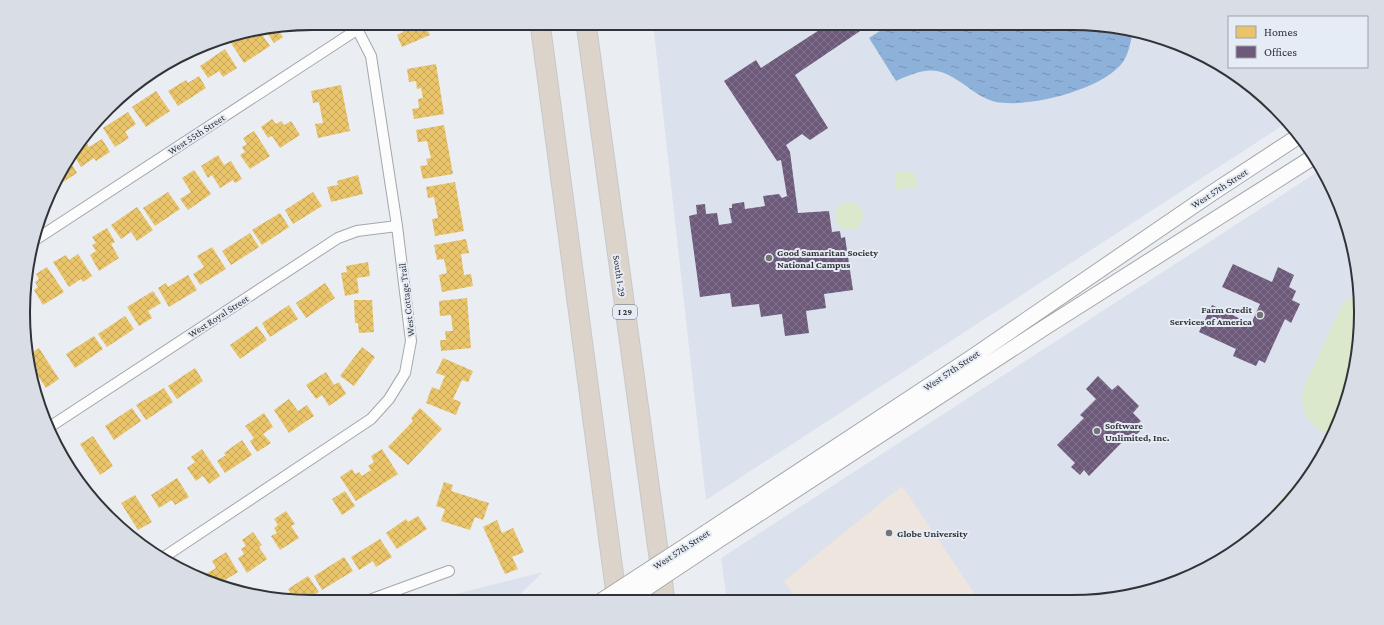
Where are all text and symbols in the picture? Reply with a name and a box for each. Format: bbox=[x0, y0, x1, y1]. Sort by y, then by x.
legend bbox=[1228, 16, 1368, 68]
text: Homes bbox=[1264, 25, 1298, 39]
text: Offices bbox=[1264, 45, 1297, 59]
street label: West 55th Street bbox=[166, 112, 227, 157]
street label: West 57th Street bbox=[1189, 166, 1250, 211]
place label: Good Samaritan Society National Campus bbox=[777, 247, 878, 270]
marker: Good Samaritan Society National Campus bbox=[764, 253, 774, 263]
street label: South I-29 bbox=[611, 255, 628, 298]
street label: West Cottage Trail bbox=[396, 262, 416, 337]
street label: West Royal Street bbox=[186, 292, 251, 340]
place label: Farm Credit Services of America bbox=[1170, 304, 1252, 327]
road number: I 29 bbox=[613, 305, 637, 319]
marker: Farm Credit Services of America bbox=[1255, 310, 1265, 320]
street label: West 57th Street bbox=[921, 347, 982, 393]
place label: Software Unlimited, Inc. bbox=[1105, 420, 1170, 443]
marker: Software Unlimited, Inc. bbox=[1092, 426, 1102, 436]
street label: West 57th Street bbox=[651, 527, 712, 572]
marker: Globe University bbox=[884, 528, 894, 538]
place label: Globe University bbox=[897, 528, 968, 539]

